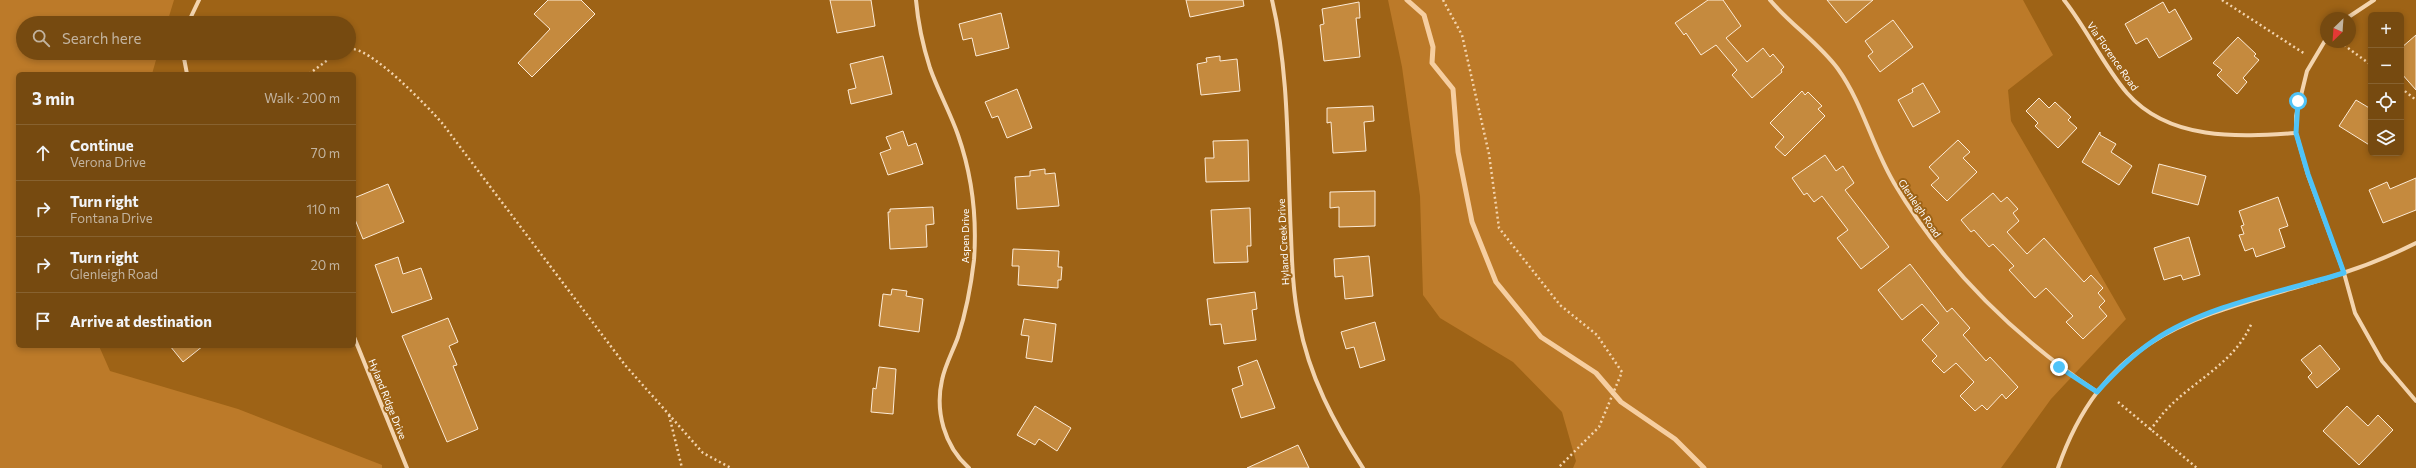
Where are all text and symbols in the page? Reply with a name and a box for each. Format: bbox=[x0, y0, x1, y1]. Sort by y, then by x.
north arrow bbox=[2320, 12, 2356, 48]
map controls bbox=[2368, 12, 2404, 156]
button: + bbox=[2368, 12, 2404, 48]
search box bbox=[16, 16, 356, 60]
street label: Via Florence Road bbox=[2085, 19, 2141, 93]
icon: search bbox=[30, 27, 52, 49]
text: Search here bbox=[62, 29, 141, 47]
button: − bbox=[2368, 48, 2404, 84]
button: locate bbox=[2368, 84, 2404, 120]
text: 3 min bbox=[32, 88, 75, 109]
text: Walk · 200 m bbox=[264, 90, 340, 106]
route start bbox=[2289, 92, 2307, 110]
button: layers bbox=[2368, 120, 2404, 156]
text: Continue bbox=[70, 136, 134, 154]
icon: ahead bbox=[32, 142, 54, 164]
text: 70 m bbox=[311, 145, 340, 161]
text: Verona Drive bbox=[70, 154, 146, 170]
street label: Glenleigh Road bbox=[1896, 177, 1944, 240]
text: Turn right bbox=[70, 192, 139, 210]
icon: right bbox=[32, 198, 54, 220]
street label: Hyland Creek Drive bbox=[1275, 198, 1291, 286]
text: 110 m bbox=[307, 201, 340, 217]
street label: Aspen Drive bbox=[959, 209, 971, 263]
text: Fontana Drive bbox=[70, 210, 153, 226]
text: Turn right bbox=[70, 248, 139, 266]
icon: right bbox=[32, 254, 54, 276]
text: 20 m bbox=[311, 257, 340, 273]
text: Glenleigh Road bbox=[70, 266, 158, 282]
icon: arrive bbox=[32, 310, 54, 332]
text: Arrive at destination bbox=[70, 312, 212, 330]
street label: Hyland Ridge Drive bbox=[366, 357, 410, 441]
route end bbox=[2050, 358, 2068, 376]

